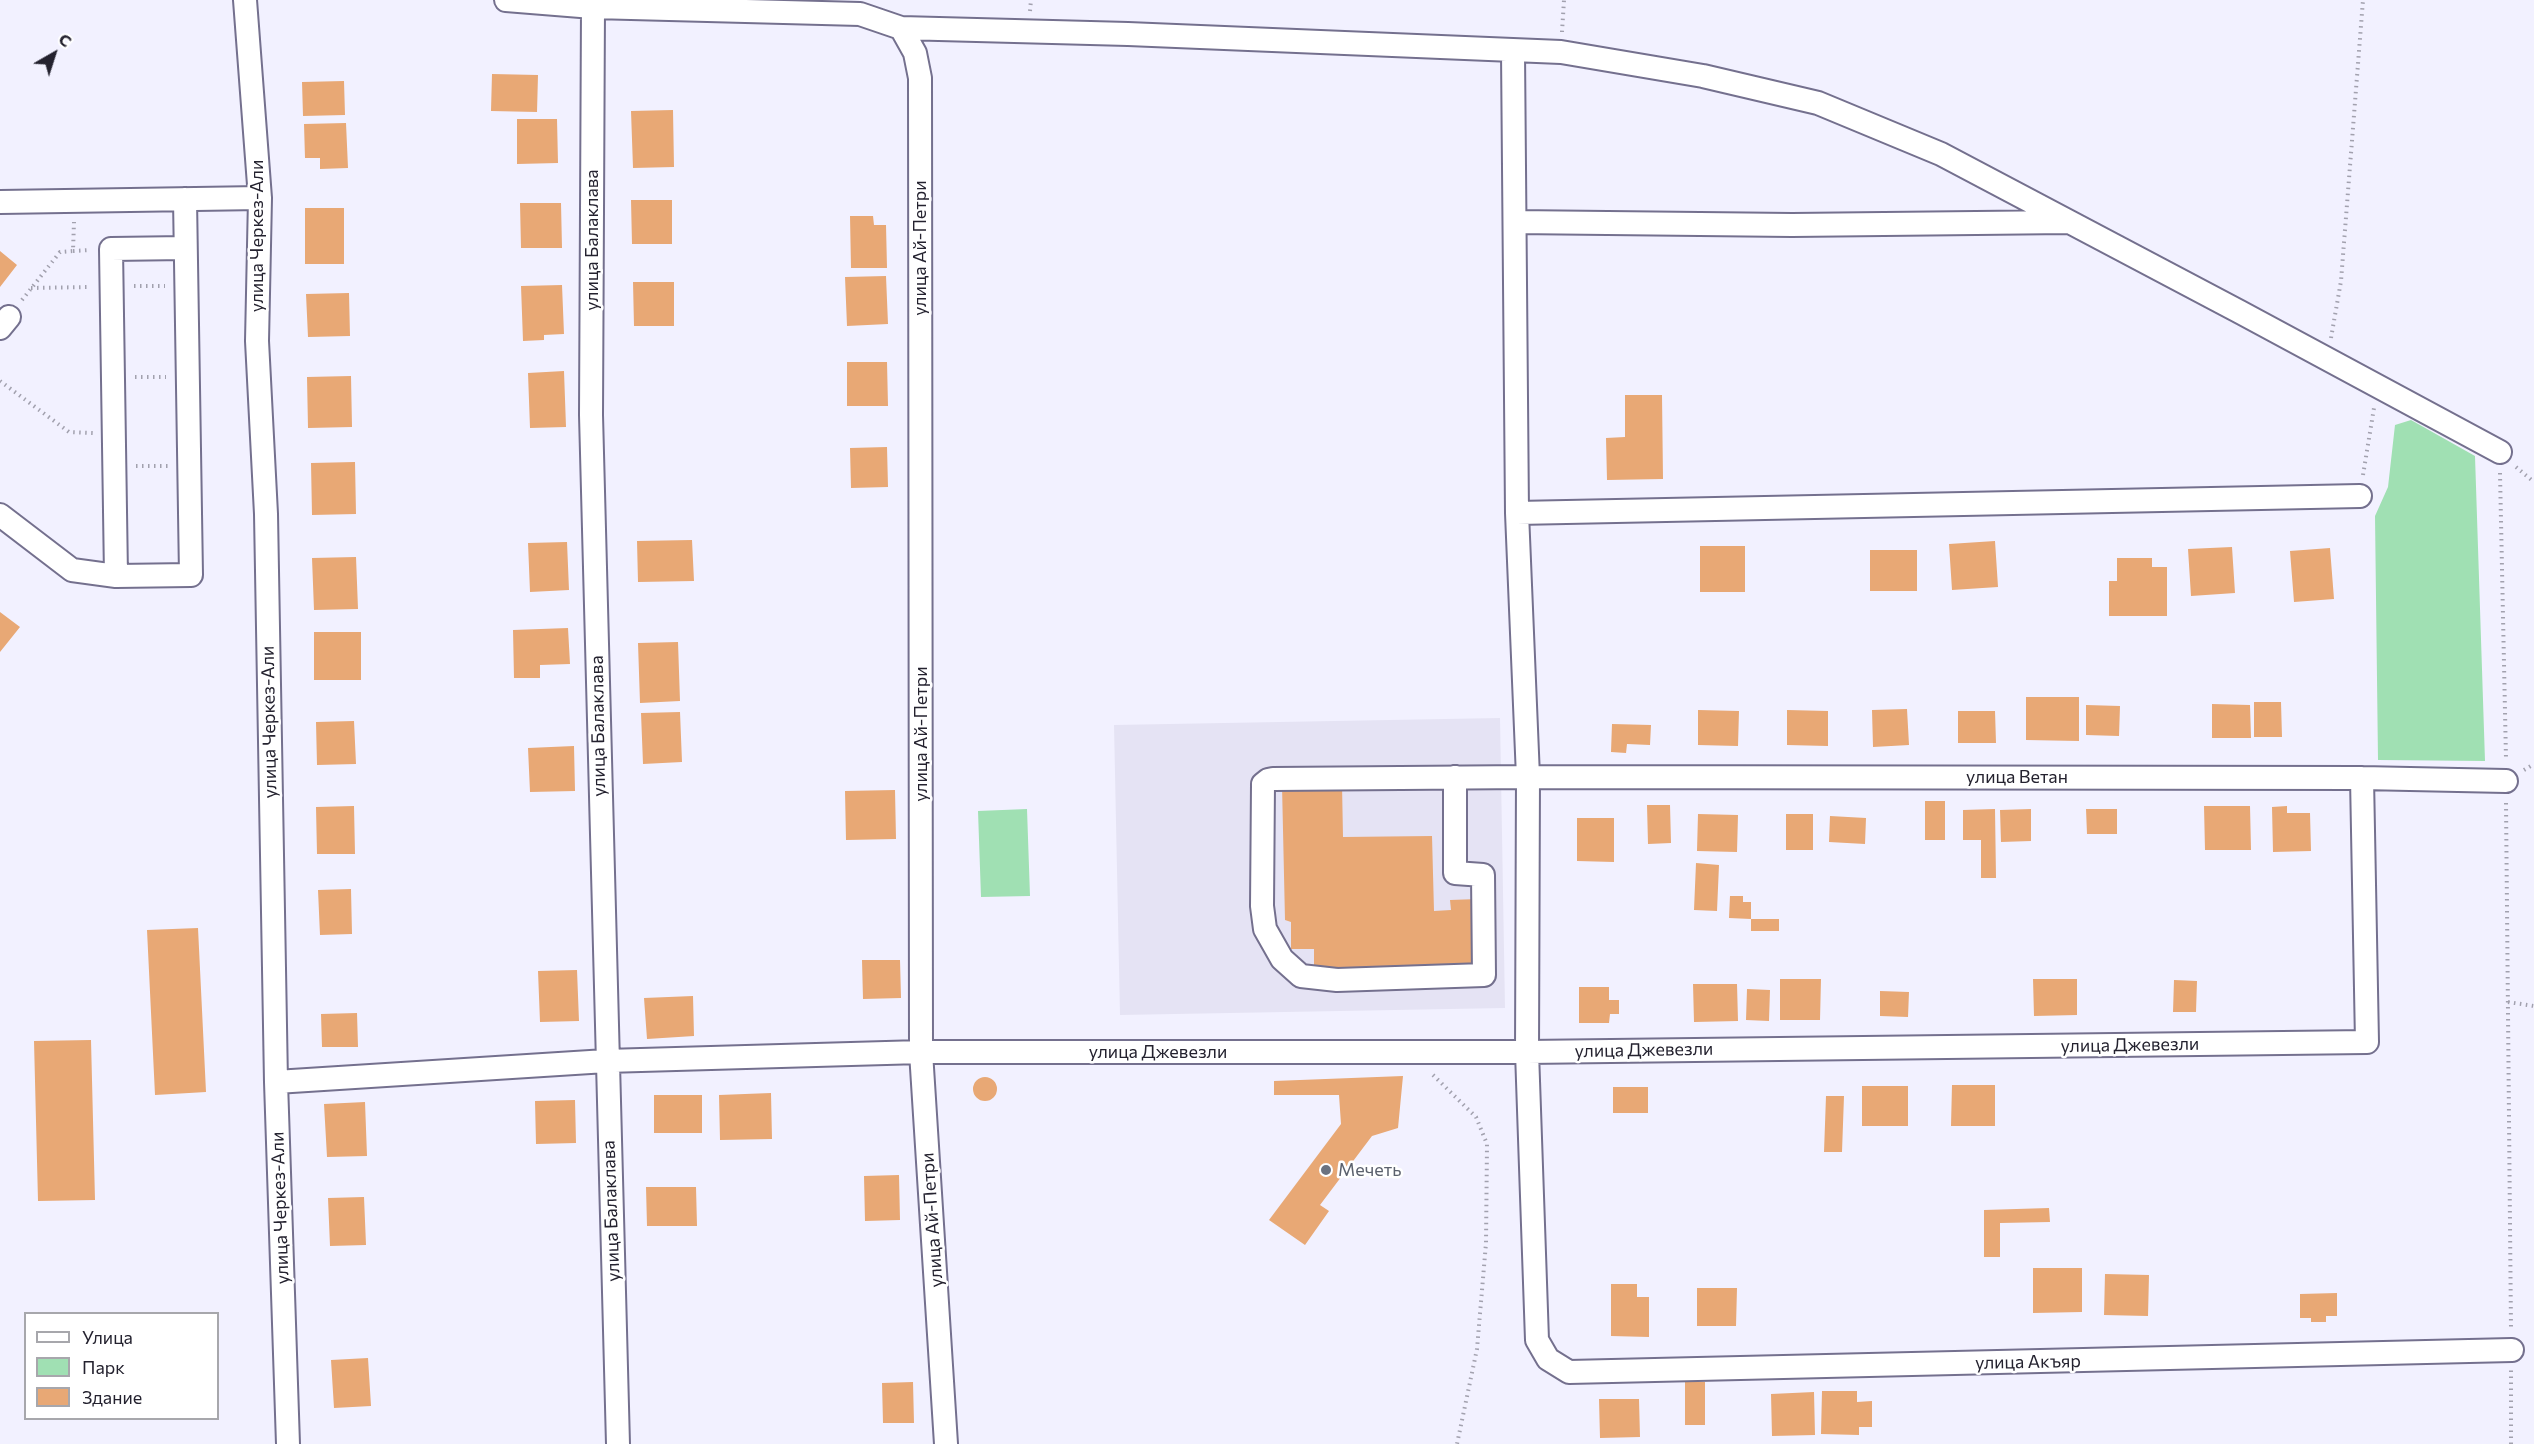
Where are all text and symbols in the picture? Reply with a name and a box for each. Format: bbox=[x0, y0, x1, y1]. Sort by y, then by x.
north arrow bbox=[24, 24, 84, 84]
text: С bbox=[55, 29, 76, 50]
street label: улица Черкез-Али bbox=[246, 160, 268, 312]
street label: улица Балаклава bbox=[581, 169, 603, 311]
street label: улица Ай-Петри bbox=[909, 180, 931, 316]
street label: улица Черкез-Али bbox=[257, 645, 281, 799]
street label: улица Балаклава bbox=[586, 655, 610, 797]
street label: улица Ай-Петри bbox=[910, 666, 932, 802]
street label: улица Ветан bbox=[1966, 766, 2068, 788]
street label: улица Джевезли bbox=[2061, 1033, 2199, 1057]
street label: улица Джевезли bbox=[1575, 1038, 1713, 1062]
street label: улица Джевезли bbox=[1089, 1041, 1227, 1063]
street label: улица Черкез-Али bbox=[267, 1131, 293, 1285]
street label: улица Балаклава bbox=[598, 1140, 624, 1282]
street label: улица Ай-Петри bbox=[917, 1152, 947, 1288]
place label: Мечеть bbox=[1338, 1159, 1401, 1181]
marker: Мечеть bbox=[1319, 1163, 1333, 1177]
legend bbox=[24, 1312, 219, 1420]
text: Улица bbox=[82, 1326, 133, 1348]
street label: улица Акъяр bbox=[1975, 1350, 2081, 1374]
text: Парк bbox=[82, 1356, 125, 1378]
text: Здание bbox=[82, 1386, 142, 1408]

